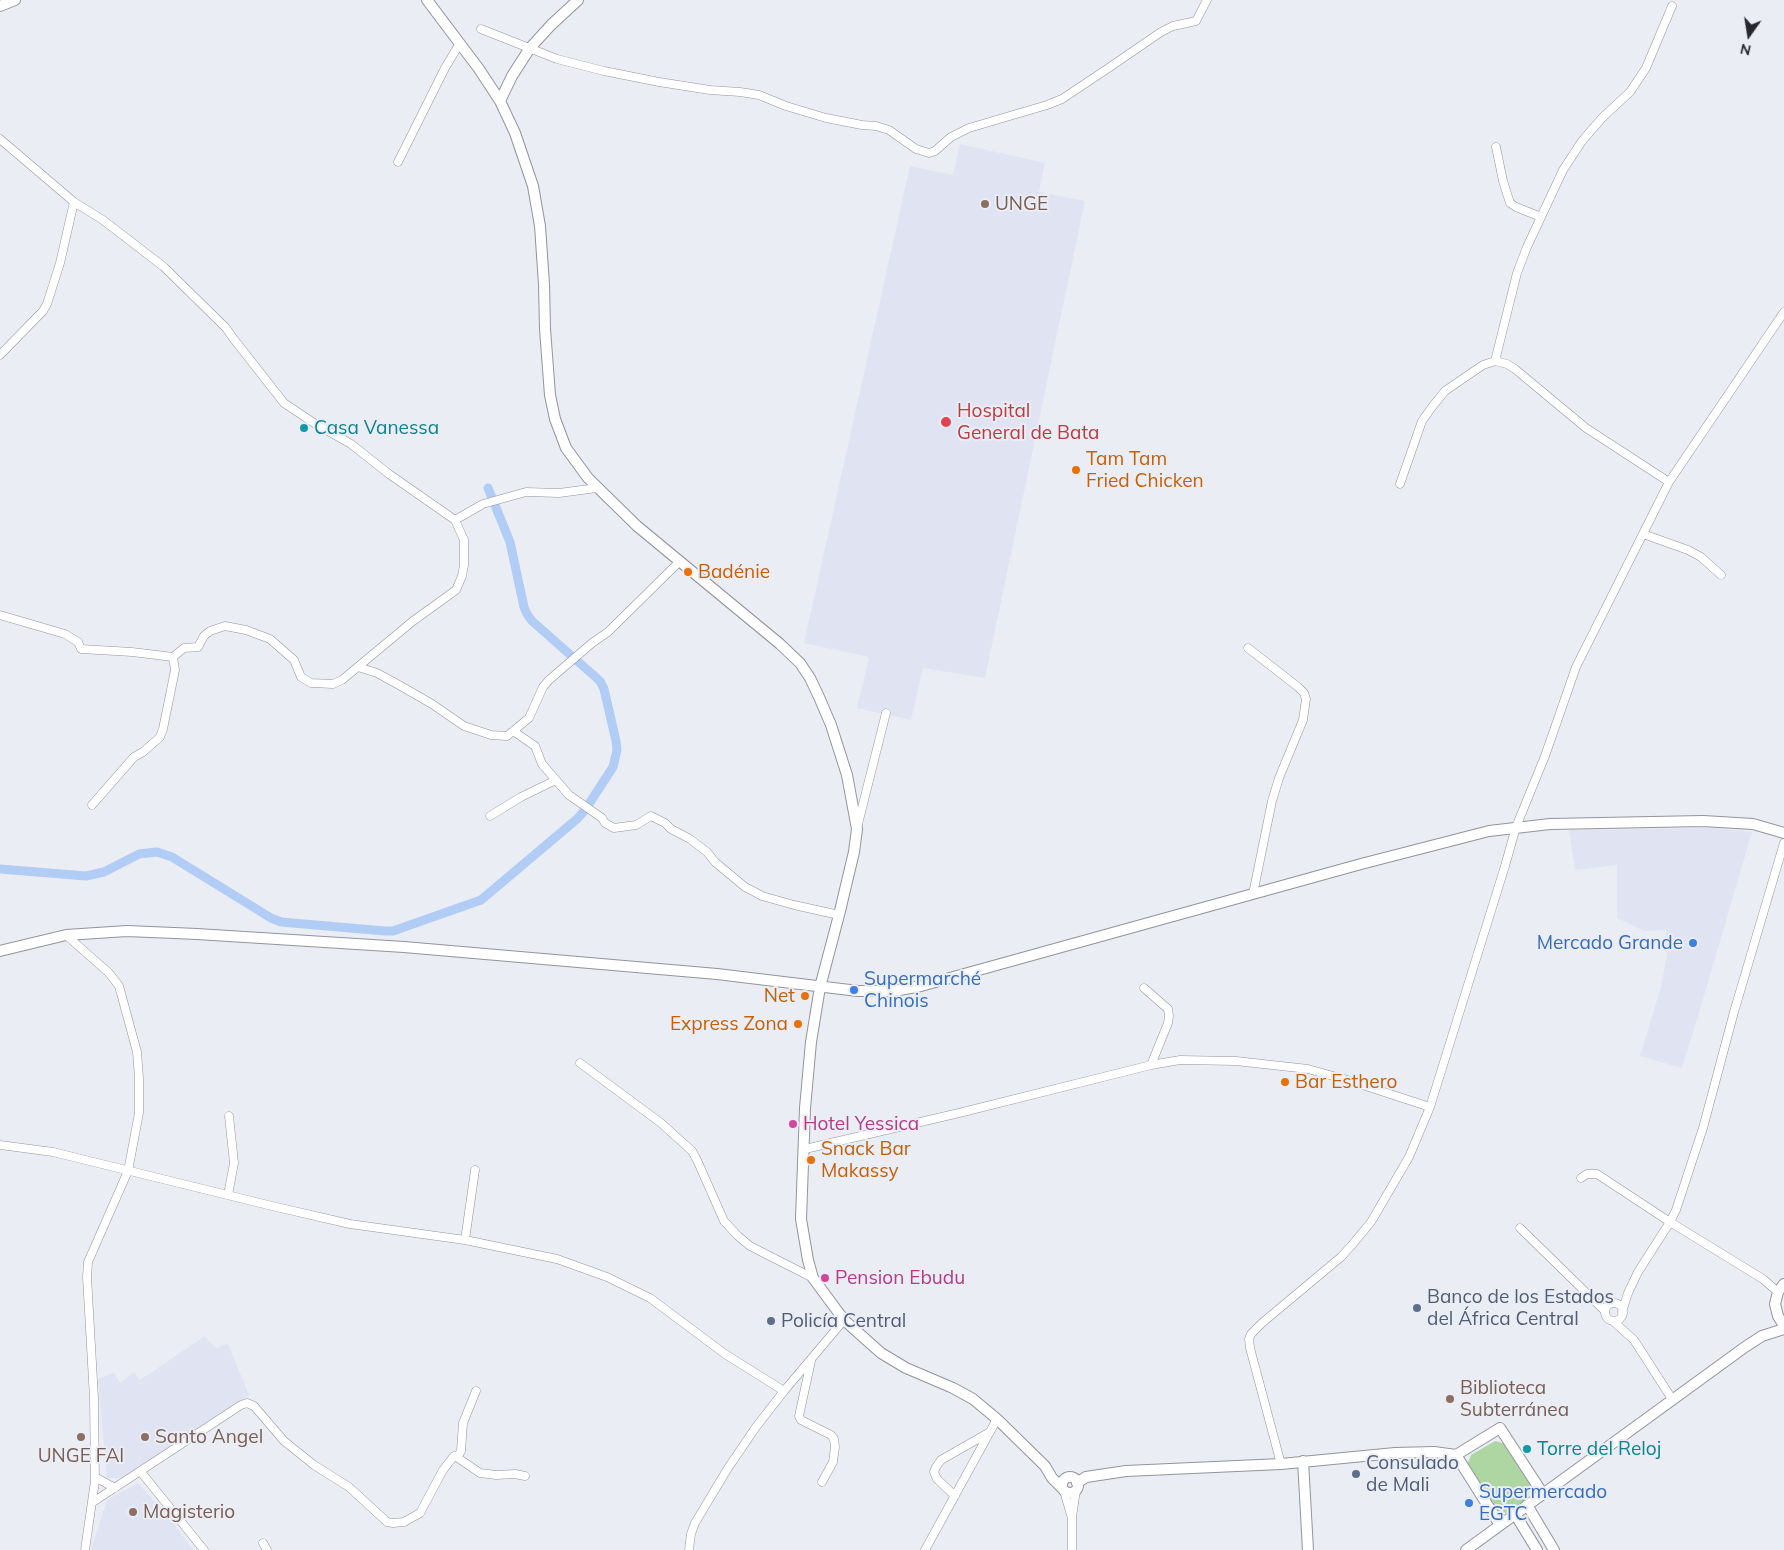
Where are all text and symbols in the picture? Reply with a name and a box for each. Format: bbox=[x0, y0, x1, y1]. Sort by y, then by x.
north arrow bbox=[1724, 10, 1774, 60]
text: N bbox=[1738, 40, 1753, 60]
place label: UNGE bbox=[995, 193, 1048, 215]
marker: UNGE bbox=[979, 198, 991, 210]
place label: Hospital General de Bata bbox=[957, 400, 1099, 444]
marker: Hospital General de Bata bbox=[939, 415, 953, 429]
place label: Casa Vanessa bbox=[314, 417, 439, 439]
marker: Casa Vanessa bbox=[298, 422, 310, 434]
place label: Tam Tam Fried Chicken bbox=[1086, 448, 1204, 492]
marker: Tam Tam Fried Chicken bbox=[1070, 464, 1082, 476]
place label: Badénie bbox=[698, 561, 770, 583]
marker: Badénie bbox=[682, 566, 694, 578]
place label: Mercado Grande bbox=[1537, 932, 1683, 954]
marker: Mercado Grande bbox=[1687, 937, 1699, 949]
place label: Supermarché Chinois bbox=[864, 968, 981, 1012]
marker: Supermarché Chinois bbox=[848, 984, 860, 996]
place label: Net bbox=[764, 985, 795, 1007]
marker: Net bbox=[799, 990, 811, 1002]
place label: Express Zona bbox=[670, 1013, 788, 1035]
marker: Express Zona bbox=[792, 1018, 804, 1030]
place label: Bar Esthero bbox=[1295, 1071, 1397, 1093]
marker: Bar Esthero bbox=[1279, 1076, 1291, 1088]
place label: Hotel Yessica bbox=[803, 1113, 919, 1135]
marker: Hotel Yessica bbox=[787, 1118, 799, 1130]
place label: Snack Bar Makassy bbox=[821, 1138, 911, 1182]
marker: Snack Bar Makassy bbox=[805, 1154, 817, 1166]
place label: Pension Ebudu bbox=[835, 1267, 965, 1289]
marker: Pension Ebudu bbox=[819, 1272, 831, 1284]
place label: Banco de los Estados del África Central bbox=[1427, 1286, 1614, 1330]
marker: Banco de los Estados del África Central bbox=[1411, 1302, 1423, 1314]
place label: Policía Central bbox=[781, 1310, 906, 1332]
marker: Policía Central bbox=[765, 1315, 777, 1327]
place label: Biblioteca Subterránea bbox=[1460, 1377, 1569, 1421]
marker: Biblioteca Subterránea bbox=[1444, 1393, 1456, 1405]
place label: Santo Angel bbox=[155, 1426, 263, 1448]
marker: UNGE FAI bbox=[75, 1431, 87, 1443]
marker: Santo Angel bbox=[139, 1431, 151, 1443]
place label: Torre del Reloj bbox=[1537, 1438, 1661, 1460]
marker: Torre del Reloj bbox=[1521, 1443, 1533, 1455]
place label: UNGE FAI bbox=[38, 1445, 124, 1467]
place label: Consulado de Mali bbox=[1366, 1452, 1459, 1496]
marker: Consulado de Mali bbox=[1350, 1468, 1362, 1480]
place label: Supermercado EGTC bbox=[1479, 1481, 1607, 1525]
marker: Supermercado EGTC bbox=[1463, 1497, 1475, 1509]
place label: Magisterio bbox=[143, 1501, 235, 1523]
marker: Magisterio bbox=[127, 1506, 139, 1518]

